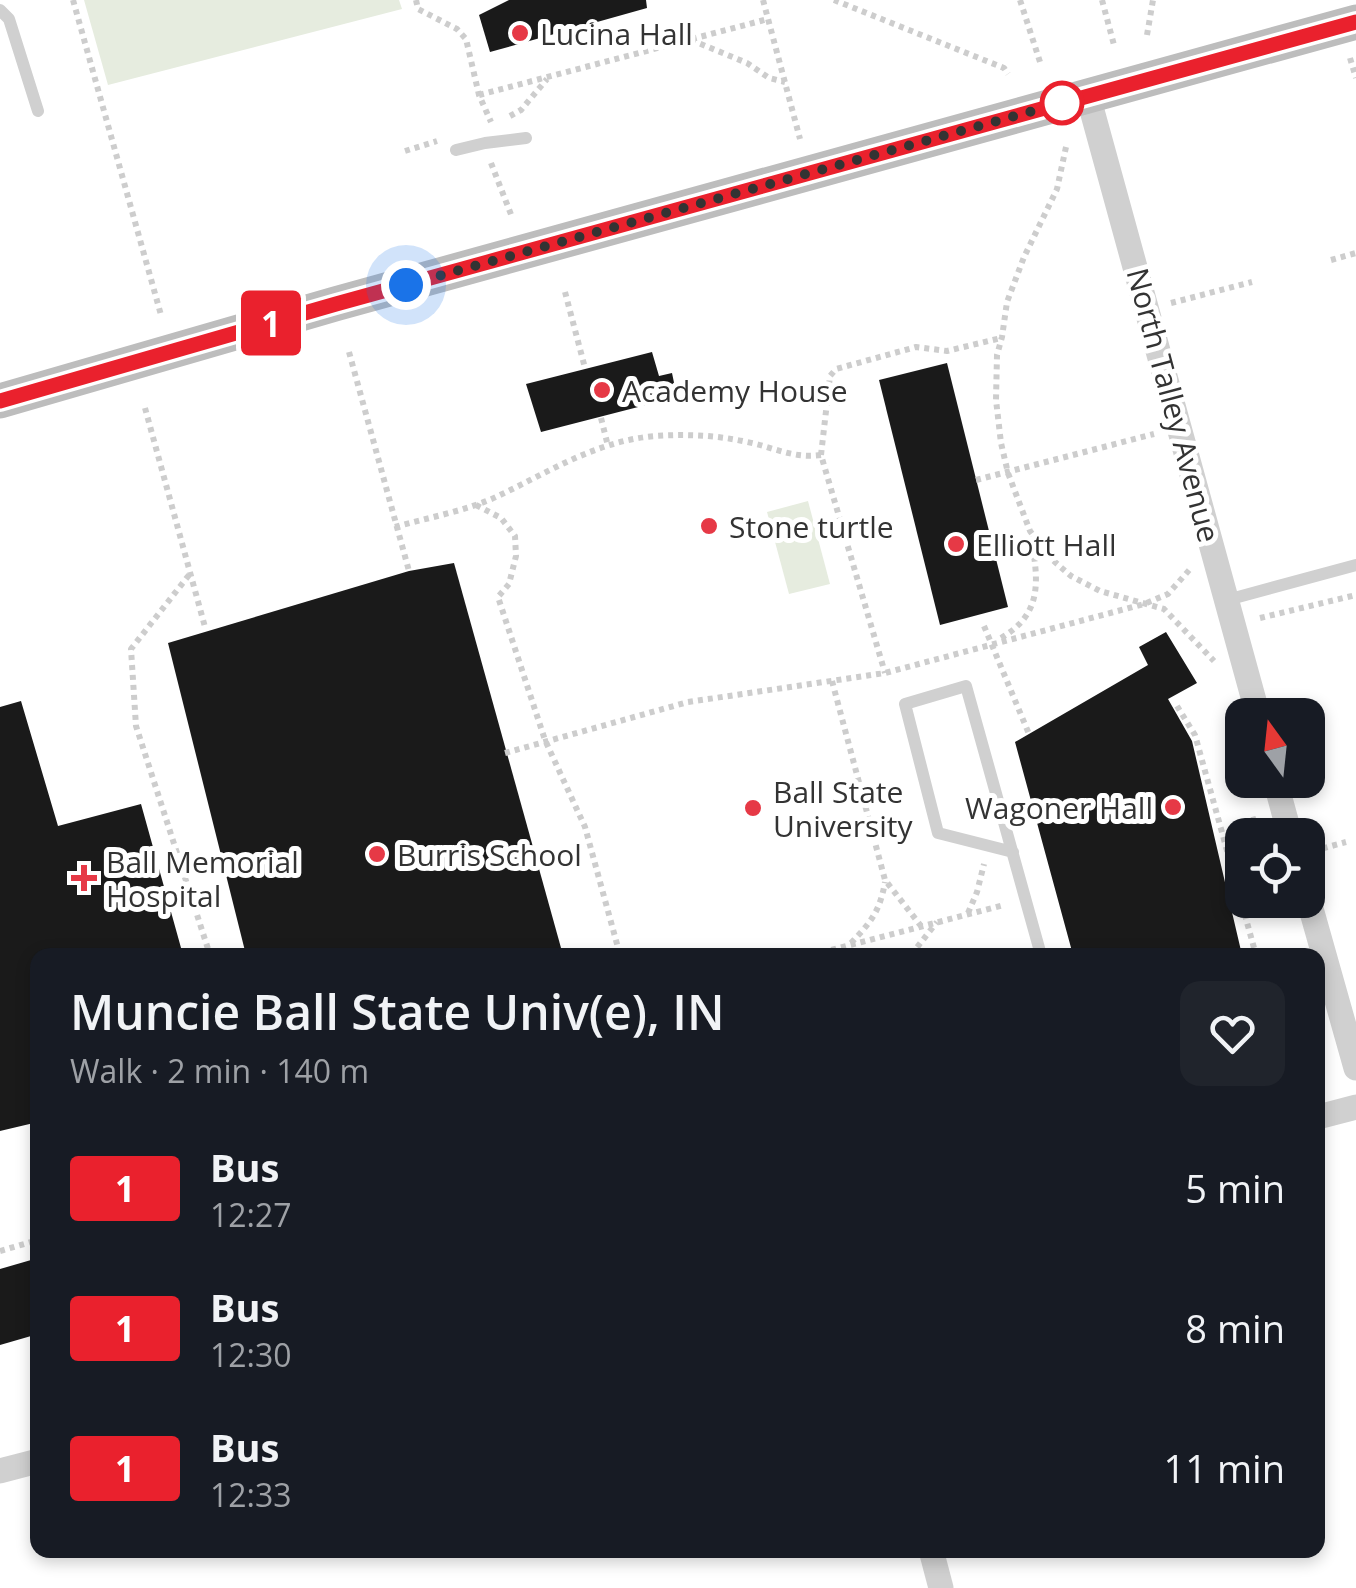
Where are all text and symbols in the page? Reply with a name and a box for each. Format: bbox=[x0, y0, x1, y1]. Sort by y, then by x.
place label: Lucina Hall bbox=[540, 13, 693, 54]
marker: Lucina Hall bbox=[509, 22, 531, 44]
unlabelled marker bbox=[1041, 82, 1083, 124]
your location bbox=[381, 260, 431, 310]
street label: North Talley Avenue bbox=[1118, 263, 1230, 547]
line badge: 1 bbox=[238, 290, 304, 356]
text: 1 bbox=[261, 300, 281, 347]
place label: Academy House bbox=[622, 370, 848, 411]
marker: Academy House bbox=[591, 379, 613, 401]
place label: Stone turtle bbox=[729, 506, 894, 547]
marker: Stone turtle bbox=[698, 515, 720, 537]
place label: Elliott Hall bbox=[976, 524, 1117, 565]
marker: Elliott Hall bbox=[945, 533, 967, 555]
north arrow bbox=[1225, 698, 1325, 798]
map controls bbox=[1225, 698, 1325, 918]
place label: Ball State University bbox=[773, 771, 913, 846]
place label: Wagoner Hall bbox=[965, 787, 1153, 828]
marker: Wagoner Hall bbox=[1162, 796, 1184, 818]
marker: Ball State University bbox=[742, 797, 764, 819]
button: locate bbox=[1225, 818, 1325, 918]
place label: Burris School bbox=[397, 834, 582, 875]
place label: Ball Memorial Hospital bbox=[106, 841, 299, 916]
marker: Burris School bbox=[366, 843, 388, 865]
marker: Ball Memorial Hospital bbox=[71, 865, 97, 891]
text: Muncie Ball State Univ(e), IN bbox=[70, 979, 725, 1044]
button: heart bbox=[1180, 981, 1285, 1086]
text: Walk · 2 min · 140 m bbox=[70, 1049, 369, 1092]
text: Bus bbox=[210, 1141, 279, 1193]
text: 5 min bbox=[1185, 1162, 1285, 1214]
text: 1 bbox=[115, 1165, 135, 1212]
text: 12:27 bbox=[210, 1193, 292, 1236]
text: Bus bbox=[210, 1281, 279, 1333]
text: 8 min bbox=[1185, 1302, 1285, 1354]
text: 1 bbox=[115, 1305, 135, 1352]
text: 12:30 bbox=[210, 1333, 292, 1376]
text: Bus bbox=[210, 1421, 279, 1473]
text: 11 min bbox=[1164, 1442, 1285, 1494]
text: 1 bbox=[115, 1445, 135, 1492]
text: 12:33 bbox=[210, 1473, 292, 1516]

